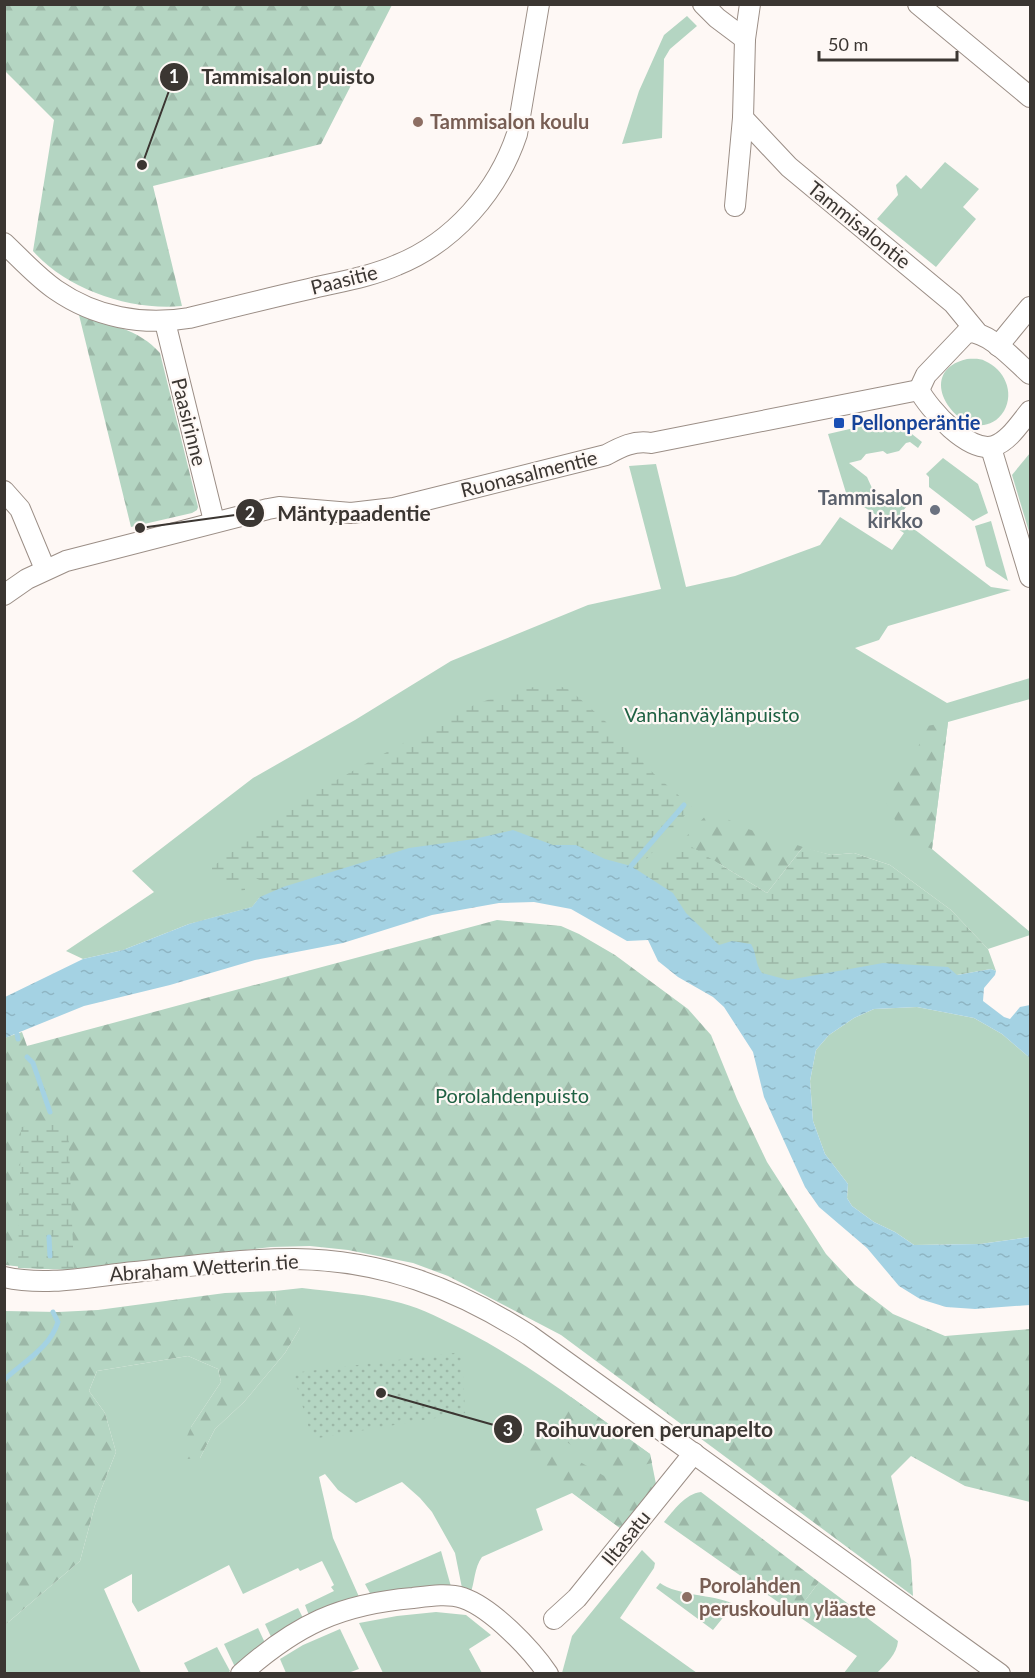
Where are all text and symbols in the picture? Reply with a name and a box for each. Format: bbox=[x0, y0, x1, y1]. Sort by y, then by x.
scale bar bbox=[819, 24, 957, 62]
text: 50 m bbox=[828, 33, 868, 55]
callout: Tammisalon puisto bbox=[159, 57, 387, 96]
text: Tammisalon puisto bbox=[201, 63, 375, 88]
text: 1 bbox=[169, 65, 179, 87]
place label: Tammisalon koulu bbox=[430, 109, 589, 133]
marker: Tammisalon koulu bbox=[411, 115, 425, 129]
street label: Tammisalontie bbox=[803, 175, 916, 273]
street label: Paasitie bbox=[308, 259, 380, 299]
street label: Paasirinne bbox=[167, 375, 213, 468]
place label: Pellonperäntie bbox=[851, 410, 981, 434]
marker: Pellonperäntie bbox=[832, 416, 846, 430]
street label: Ruonasalmentie bbox=[458, 444, 600, 502]
place label: Tammisalon kirkko bbox=[818, 485, 923, 532]
callout: Mäntypaadentie bbox=[235, 494, 443, 533]
text: Mäntypaadentie bbox=[277, 500, 431, 525]
text: 2 bbox=[245, 502, 255, 524]
marker: Tammisalon kirkko bbox=[928, 503, 942, 517]
park label: Vanhanväylänpuisto bbox=[624, 702, 800, 726]
park label: Porolahdenpuisto bbox=[435, 1083, 589, 1107]
street label: Abraham Wetterin tie bbox=[109, 1248, 299, 1286]
callout: Roihuvuoren perunapelto bbox=[493, 1410, 785, 1449]
text: Roihuvuoren perunapelto bbox=[535, 1416, 773, 1441]
text: 3 bbox=[503, 1418, 513, 1440]
street label: Iltasatu bbox=[596, 1505, 655, 1570]
place label: Porolahden peruskoulun yläaste bbox=[699, 1573, 876, 1620]
marker: Porolahden peruskoulun yläaste bbox=[680, 1590, 694, 1604]

